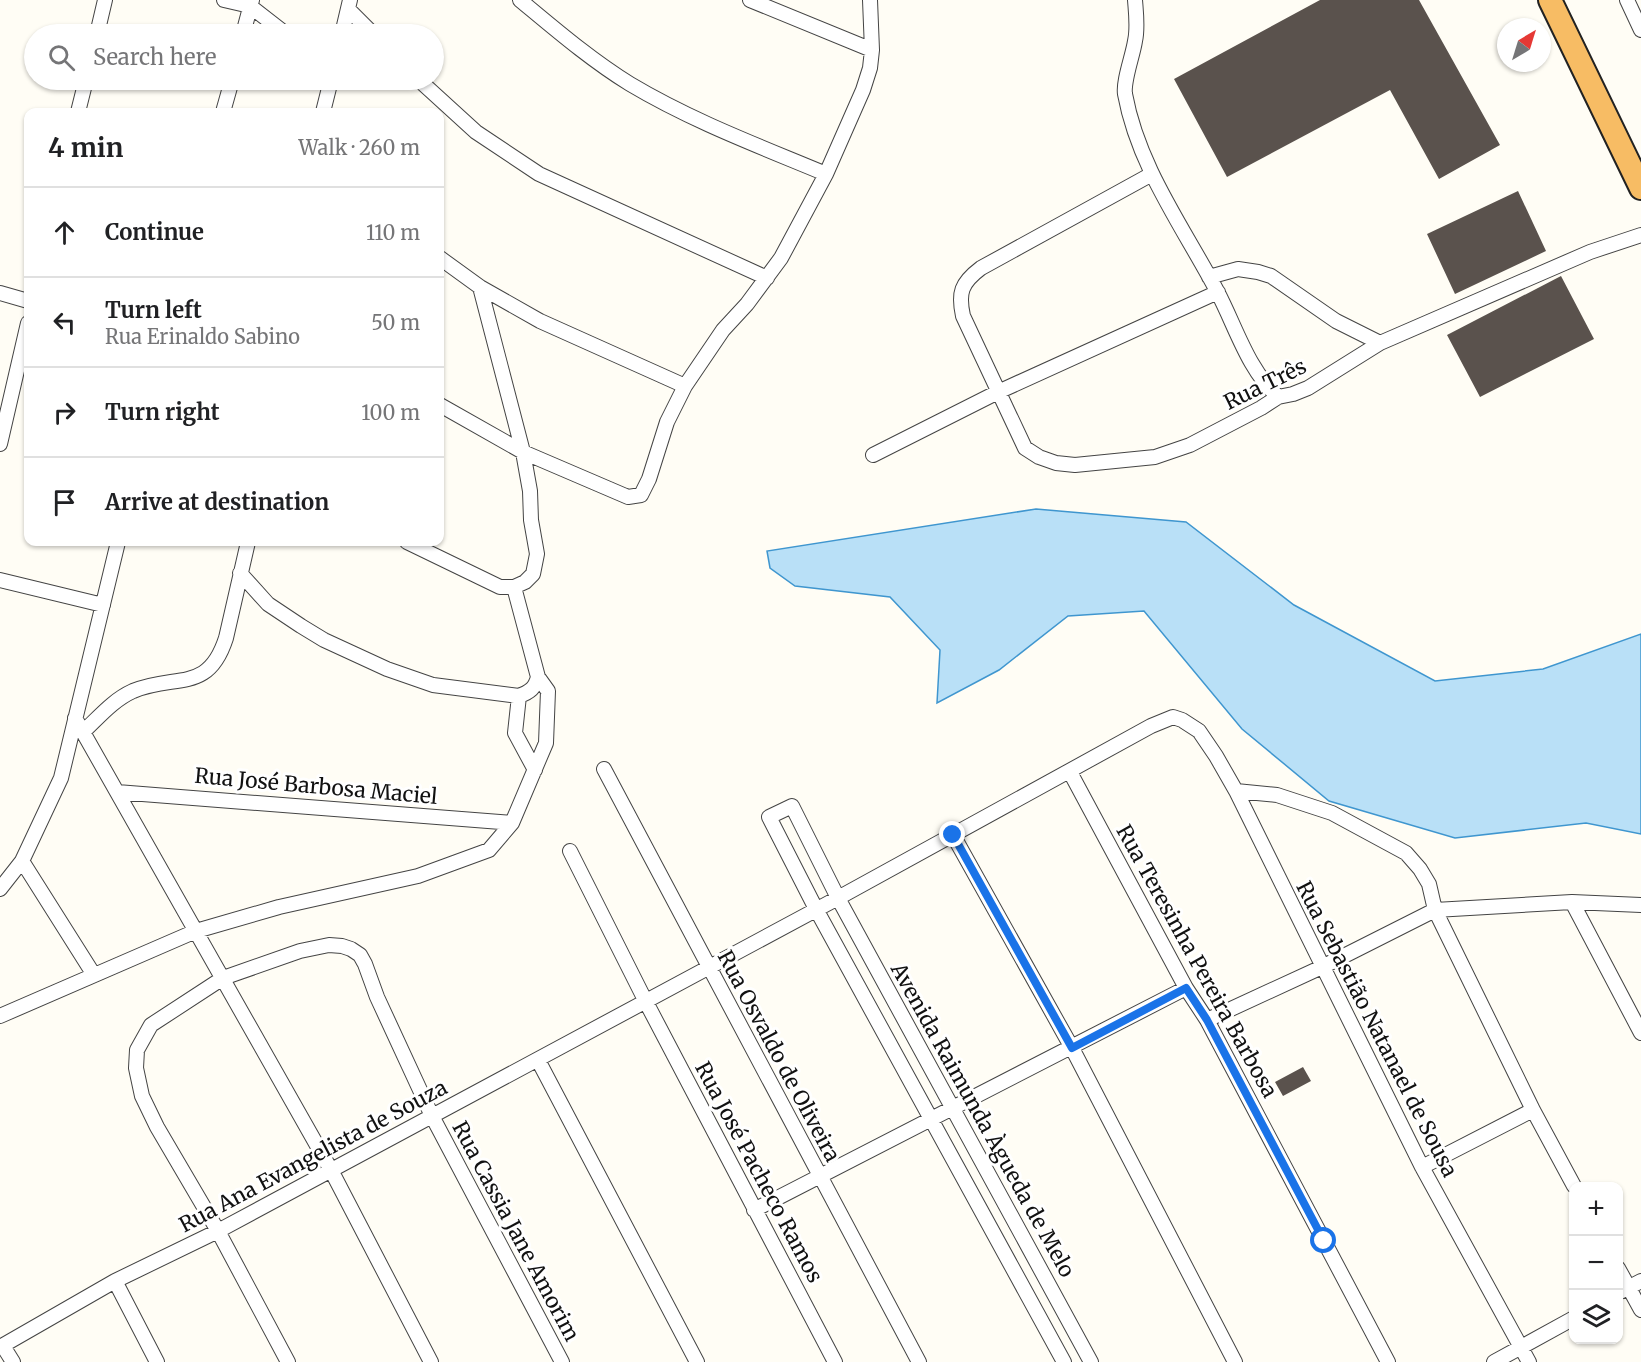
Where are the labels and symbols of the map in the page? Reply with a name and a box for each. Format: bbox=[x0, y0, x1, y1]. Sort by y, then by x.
north arrow bbox=[1497, 18, 1551, 72]
street label: Rua Três bbox=[1219, 352, 1311, 416]
street label: Rua José Barbosa Maciel bbox=[193, 762, 439, 810]
street label: Rua Teresinha Pereira Barbosa bbox=[1111, 820, 1283, 1102]
route end bbox=[939, 821, 965, 847]
street label: Rua Sebastião Natanael de Sousa bbox=[1290, 876, 1464, 1182]
street label: Rua Osvaldo de Oliveira bbox=[712, 946, 846, 1166]
street label: Avenida Raimunda Àgueda de Melo bbox=[885, 957, 1082, 1282]
street label: Rua José Pacheco Ramos bbox=[689, 1057, 829, 1287]
street label: Rua Ana Evangelista de Souza bbox=[174, 1074, 452, 1238]
street label: Rua Cassia Jane Amorim bbox=[446, 1116, 586, 1346]
route start bbox=[1310, 1227, 1336, 1253]

